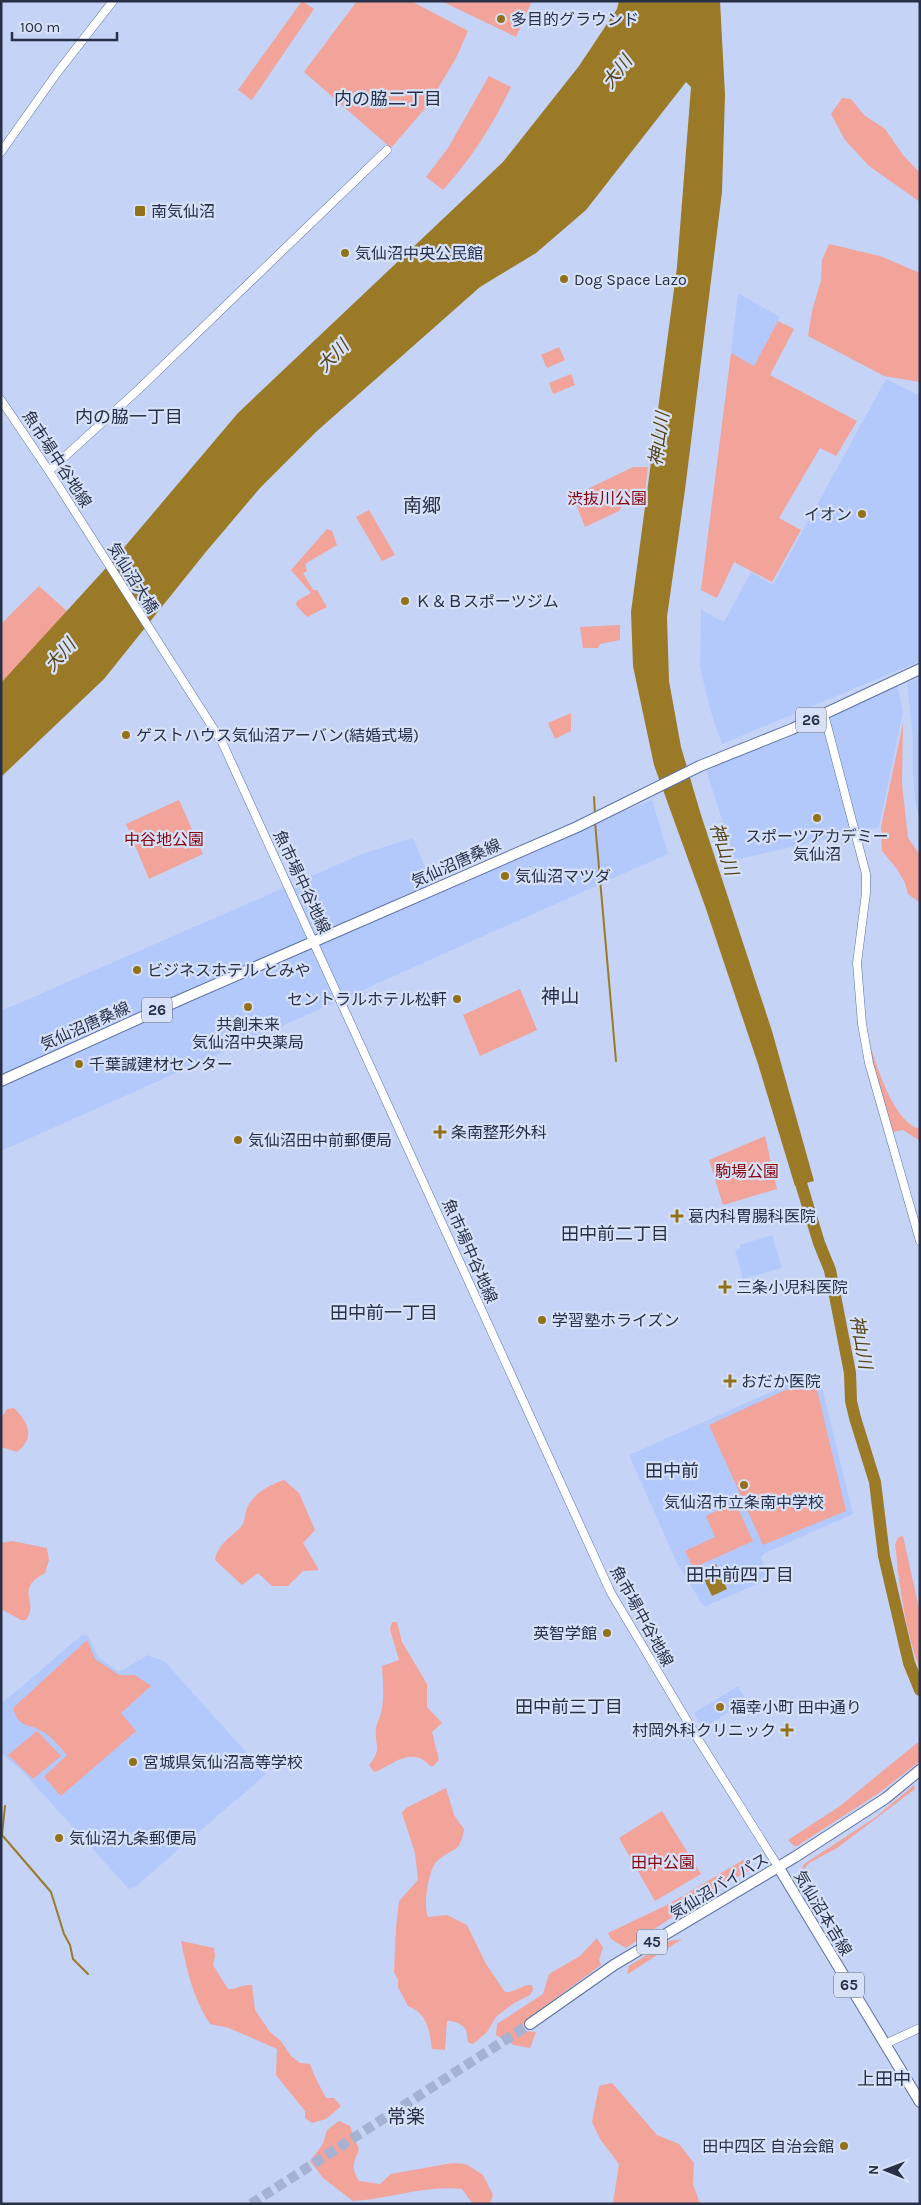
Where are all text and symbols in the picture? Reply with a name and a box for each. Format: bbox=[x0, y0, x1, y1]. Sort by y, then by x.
scale bar bbox=[12, 10, 118, 42]
place label: 多目的グラウンド bbox=[511, 10, 639, 29]
marker: 多目的グラウンド bbox=[495, 13, 507, 25]
text: 100 m bbox=[20, 18, 60, 36]
water label: 大川 bbox=[597, 49, 638, 93]
district label: 内の脇二丁目 bbox=[334, 88, 442, 110]
place label: 南気仙沼 bbox=[151, 202, 215, 221]
marker: 南気仙沼 bbox=[133, 204, 147, 218]
place label: 気仙沼中央公民館 bbox=[355, 244, 483, 263]
marker: 気仙沼中央公民館 bbox=[339, 247, 351, 259]
place label: Dog Space Lazo bbox=[574, 270, 687, 289]
marker: Dog Space Lazo bbox=[558, 273, 570, 285]
water label: 大川 bbox=[313, 334, 355, 377]
district label: 内の脇一丁目 bbox=[75, 406, 183, 428]
street label: 魚市場中谷地線 bbox=[19, 407, 95, 511]
water label: 神山川 bbox=[644, 409, 674, 467]
park label: 渋抜川公園 bbox=[567, 489, 647, 508]
district label: 南郷 bbox=[403, 495, 441, 517]
place label: イオン bbox=[804, 505, 852, 524]
marker: イオン bbox=[856, 508, 868, 520]
street label: 気仙沼大橋 bbox=[104, 539, 162, 617]
place label: Ｋ＆Ｂスポーツジム bbox=[415, 592, 559, 611]
marker: Ｋ＆Ｂスポーツジム bbox=[399, 595, 411, 607]
water label: 大川 bbox=[40, 633, 82, 676]
road number: 26 bbox=[796, 708, 826, 732]
place label: ゲストハウス気仙沼アーバン(結婚式場) bbox=[136, 726, 419, 745]
marker: ゲストハウス気仙沼アーバン(結婚式場) bbox=[120, 729, 132, 741]
marker: スポーツアカデミー 気仙沼 bbox=[811, 812, 823, 824]
water label: 神山川 bbox=[705, 820, 743, 880]
street label: 魚市場中谷地線 bbox=[270, 827, 334, 937]
place label: スポーツアカデミー 気仙沼 bbox=[745, 827, 889, 864]
park label: 中谷地公園 bbox=[124, 830, 204, 849]
street label: 気仙沼唐桑線 bbox=[408, 835, 504, 891]
place label: 気仙沼マツダ bbox=[515, 867, 611, 886]
marker: 気仙沼マツダ bbox=[499, 870, 511, 882]
place label: ビジネスホテル とみや bbox=[147, 961, 311, 980]
marker: ビジネスホテル とみや bbox=[131, 964, 143, 976]
district label: 神山 bbox=[541, 986, 579, 1008]
place label: セントラルホテル松軒 bbox=[287, 990, 447, 1009]
marker: セントラルホテル松軒 bbox=[451, 993, 463, 1005]
street label: 気仙沼唐桑線 bbox=[37, 998, 133, 1054]
road number: 26 bbox=[142, 998, 172, 1022]
marker: 共創未来 気仙沼中央薬局 bbox=[242, 1001, 254, 1013]
place label: 共創未来 気仙沼中央薬局 bbox=[192, 1015, 304, 1052]
place label: 千葉誠建材センター bbox=[89, 1055, 233, 1074]
marker: 千葉誠建材センター bbox=[73, 1058, 85, 1070]
place label: 条南整形外科 bbox=[451, 1123, 547, 1142]
marker: 条南整形外科 bbox=[433, 1125, 447, 1139]
place label: 気仙沼田中前郵便局 bbox=[248, 1131, 392, 1150]
marker: 気仙沼田中前郵便局 bbox=[232, 1134, 244, 1146]
park label: 駒場公園 bbox=[715, 1162, 779, 1181]
street label: 魚市場中谷地線 bbox=[439, 1196, 501, 1306]
place label: 葛内科胃腸科医院 bbox=[688, 1207, 816, 1226]
marker: 葛内科胃腸科医院 bbox=[670, 1209, 684, 1223]
district label: 田中前二丁目 bbox=[561, 1223, 669, 1245]
place label: 三条小児科医院 bbox=[736, 1278, 848, 1297]
marker: 三条小児科医院 bbox=[718, 1280, 732, 1294]
district label: 田中前一丁目 bbox=[330, 1302, 438, 1324]
place label: 学習塾ホライズン bbox=[552, 1311, 680, 1330]
marker: 学習塾ホライズン bbox=[536, 1314, 548, 1326]
water label: 神山川 bbox=[845, 1314, 877, 1372]
place label: おだか医院 bbox=[741, 1372, 821, 1391]
marker: おだか医院 bbox=[723, 1374, 737, 1388]
district label: 田中前 bbox=[645, 1460, 699, 1482]
marker: 気仙沼市立条南中学校 bbox=[738, 1479, 750, 1491]
place label: 気仙沼市立条南中学校 bbox=[664, 1493, 824, 1512]
street label: 魚市場中谷地線 bbox=[607, 1562, 677, 1670]
district label: 田中前四丁目 bbox=[686, 1564, 794, 1586]
place label: 英智学館 bbox=[533, 1624, 597, 1643]
marker: 英智学館 bbox=[601, 1627, 613, 1639]
district label: 田中前三丁目 bbox=[515, 1696, 623, 1718]
place label: 福幸小町 田中通り bbox=[730, 1698, 862, 1717]
marker: 福幸小町 田中通り bbox=[714, 1701, 726, 1713]
place label: 村岡外科クリニック bbox=[632, 1721, 776, 1740]
marker: 村岡外科クリニック bbox=[780, 1723, 794, 1737]
place label: 宮城県気仙沼高等学校 bbox=[143, 1753, 303, 1772]
marker: 宮城県気仙沼高等学校 bbox=[127, 1756, 139, 1768]
place label: 気仙沼九条郵便局 bbox=[69, 1829, 197, 1848]
marker: 気仙沼九条郵便局 bbox=[53, 1832, 65, 1844]
street label: 気仙沼バイパス bbox=[666, 1849, 772, 1923]
park label: 田中公園 bbox=[631, 1853, 695, 1872]
street label: 気仙沼本吉線 bbox=[790, 1867, 856, 1959]
road number: 45 bbox=[637, 1930, 667, 1954]
road number: 65 bbox=[834, 1972, 864, 1998]
district label: 上田中 bbox=[857, 2068, 911, 2090]
district label: 常楽 bbox=[387, 2106, 425, 2128]
place label: 田中四区 自治会館 bbox=[702, 2137, 834, 2156]
marker: 田中四区 自治会館 bbox=[838, 2140, 850, 2152]
north arrow bbox=[861, 2145, 911, 2195]
text: N bbox=[865, 2165, 882, 2175]

